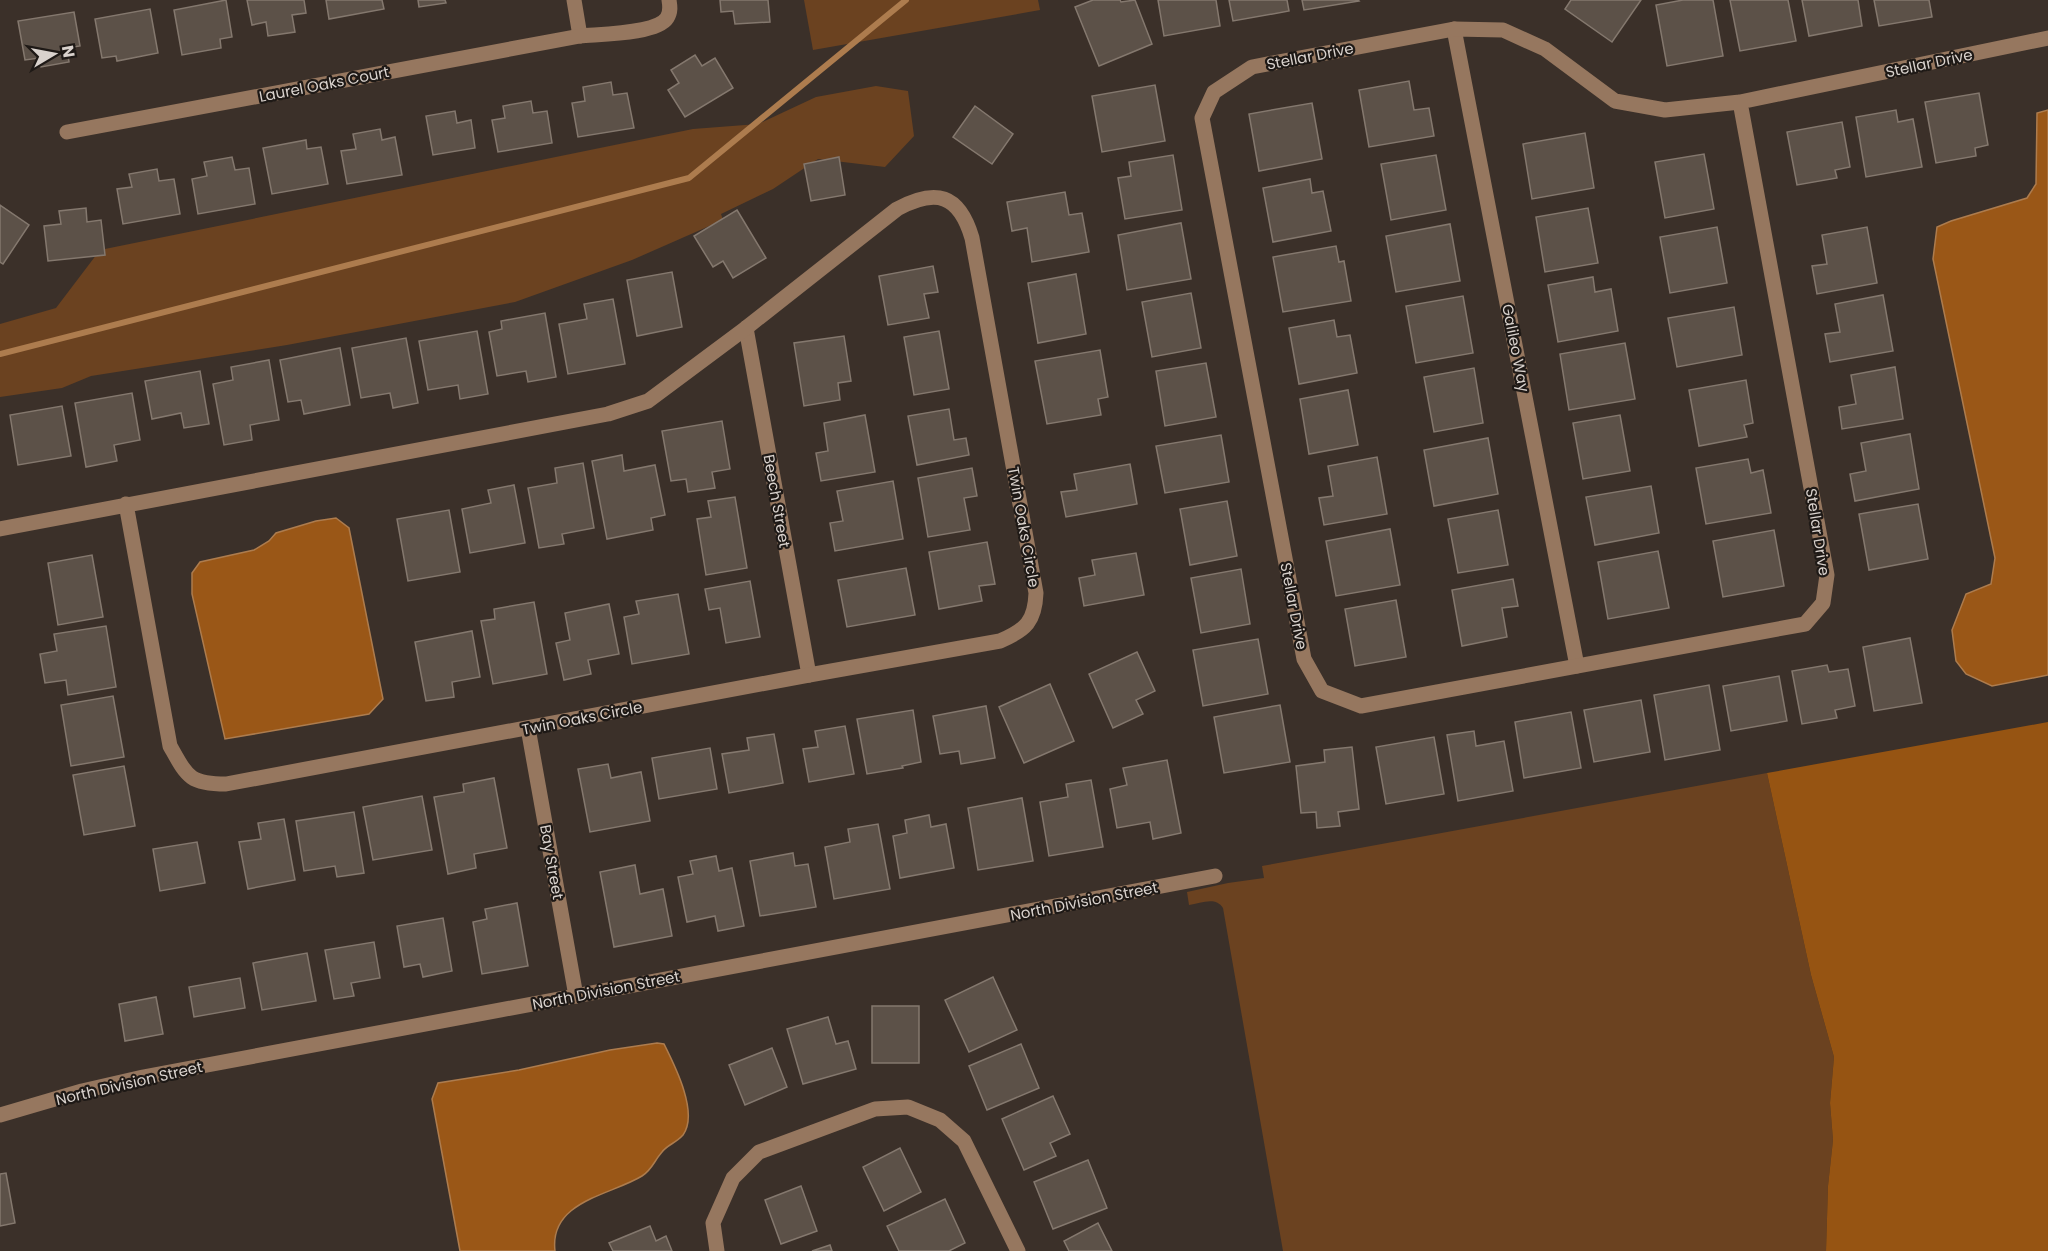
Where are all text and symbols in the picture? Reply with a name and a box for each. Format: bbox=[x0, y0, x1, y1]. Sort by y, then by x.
north arrow bbox=[24, 24, 84, 84]
street label: Stellar Drive bbox=[1265, 37, 1355, 75]
text: N bbox=[56, 44, 81, 59]
street label: Stellar Drive bbox=[1884, 44, 1974, 82]
street label: Laurel Oaks Court bbox=[257, 61, 391, 107]
street label: Galileo Way bbox=[1497, 302, 1535, 394]
street label: Beech Street bbox=[758, 453, 796, 549]
street label: Twin Oaks Circle bbox=[1003, 465, 1045, 589]
street label: Stellar Drive bbox=[1801, 487, 1835, 577]
street label: Stellar Drive bbox=[1275, 561, 1313, 651]
street label: Twin Oaks Circle bbox=[520, 696, 644, 740]
street label: Bay Street bbox=[535, 823, 569, 901]
street label: North Division Street bbox=[1008, 876, 1160, 926]
street label: North Division Street bbox=[530, 965, 682, 1015]
street label: North Division Street bbox=[54, 1056, 204, 1110]

